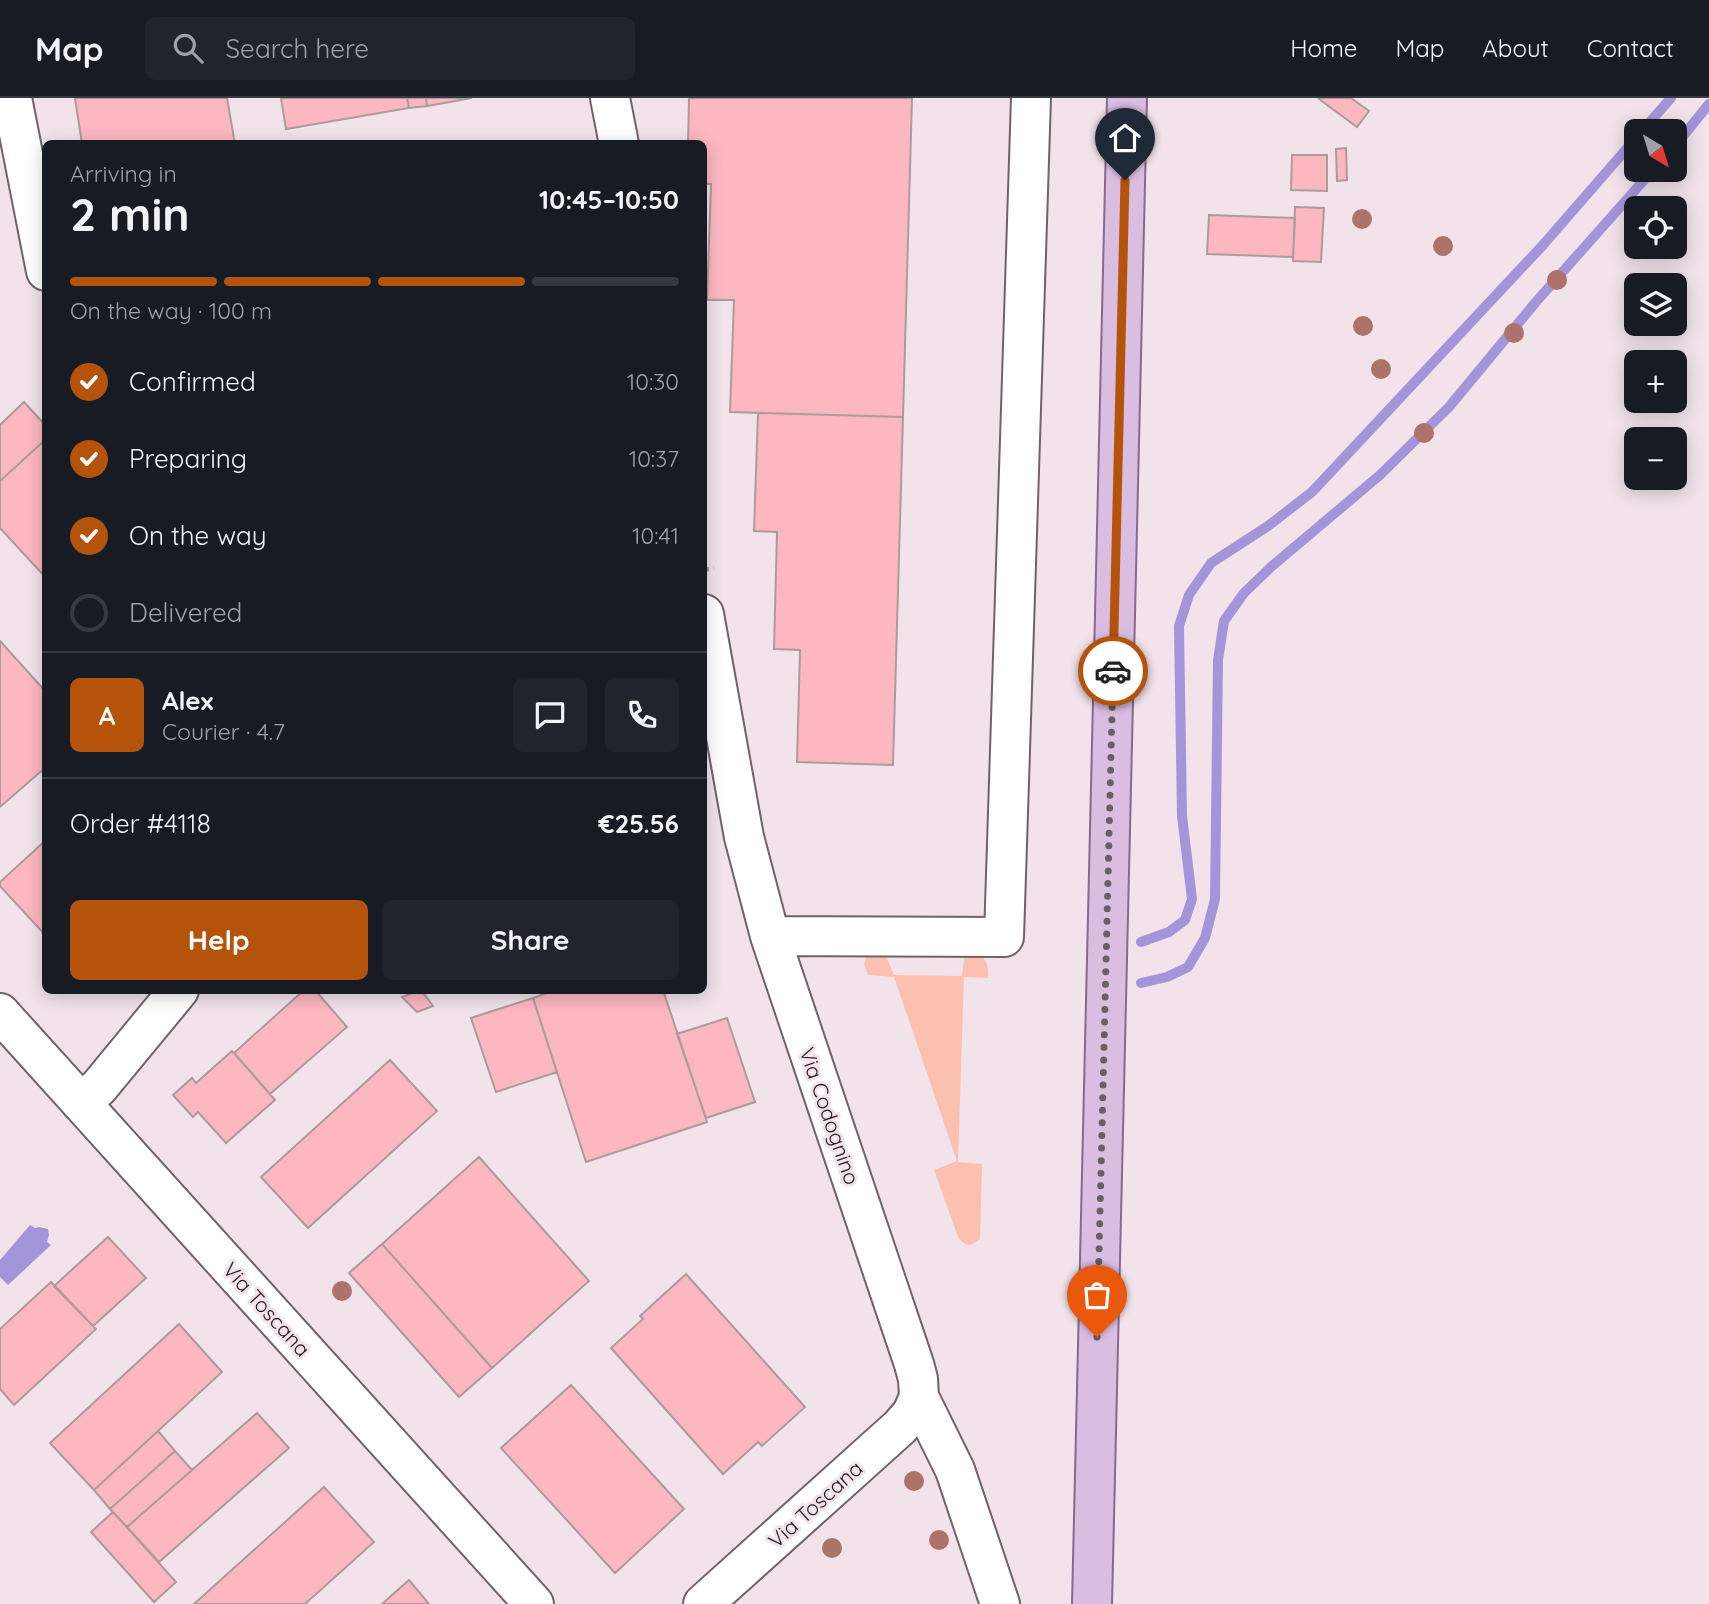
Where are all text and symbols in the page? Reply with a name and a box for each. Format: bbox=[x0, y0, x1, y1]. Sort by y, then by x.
search box bbox=[145, 17, 635, 80]
text: Map bbox=[35, 28, 103, 69]
icon: search bbox=[169, 29, 207, 67]
text: Search here bbox=[225, 32, 369, 65]
text: Home bbox=[1290, 33, 1357, 63]
text: Map bbox=[1395, 33, 1444, 63]
text: About bbox=[1482, 33, 1549, 63]
text: Contact bbox=[1587, 33, 1674, 63]
pin bbox=[1095, 108, 1155, 180]
icon: home bbox=[1106, 119, 1144, 157]
north arrow bbox=[1624, 119, 1687, 182]
map controls bbox=[1624, 119, 1687, 490]
text: Arriving in bbox=[70, 159, 177, 188]
text: 10:45–10:50 bbox=[539, 183, 679, 216]
text: 2 min bbox=[70, 185, 190, 243]
button: locate bbox=[1624, 196, 1687, 259]
button: layers bbox=[1624, 273, 1687, 336]
text: On the way · 100 m bbox=[70, 296, 272, 325]
button: + bbox=[1624, 350, 1687, 413]
icon: check bbox=[70, 363, 108, 401]
text: Confirmed bbox=[129, 365, 256, 398]
text: 10:30 bbox=[627, 367, 679, 396]
button: − bbox=[1624, 427, 1687, 490]
icon: check bbox=[70, 440, 108, 478]
text: Preparing bbox=[129, 442, 247, 475]
text: 10:37 bbox=[629, 444, 679, 473]
icon: check bbox=[70, 517, 108, 555]
text: On the way bbox=[129, 519, 267, 552]
text: 10:41 bbox=[632, 521, 679, 550]
text: Delivered bbox=[129, 596, 242, 629]
courier bbox=[1078, 636, 1148, 706]
icon: car bbox=[1094, 652, 1132, 690]
button: chat bbox=[513, 678, 587, 752]
button: phone bbox=[605, 678, 679, 752]
text: Alex bbox=[162, 684, 213, 717]
text: A bbox=[99, 699, 115, 732]
text: Courier · 4.7 bbox=[162, 717, 285, 746]
text: Order #4118 bbox=[70, 807, 211, 840]
text: €25.56 bbox=[598, 807, 679, 840]
button: Help bbox=[70, 900, 368, 980]
button: Share bbox=[382, 900, 679, 980]
street label: Via Codognino bbox=[794, 1044, 866, 1188]
street label: Via Toscana bbox=[218, 1256, 316, 1362]
pin bbox=[1067, 1265, 1127, 1337]
icon: bag bbox=[1078, 1276, 1116, 1314]
street label: Via Toscana bbox=[762, 1455, 868, 1553]

